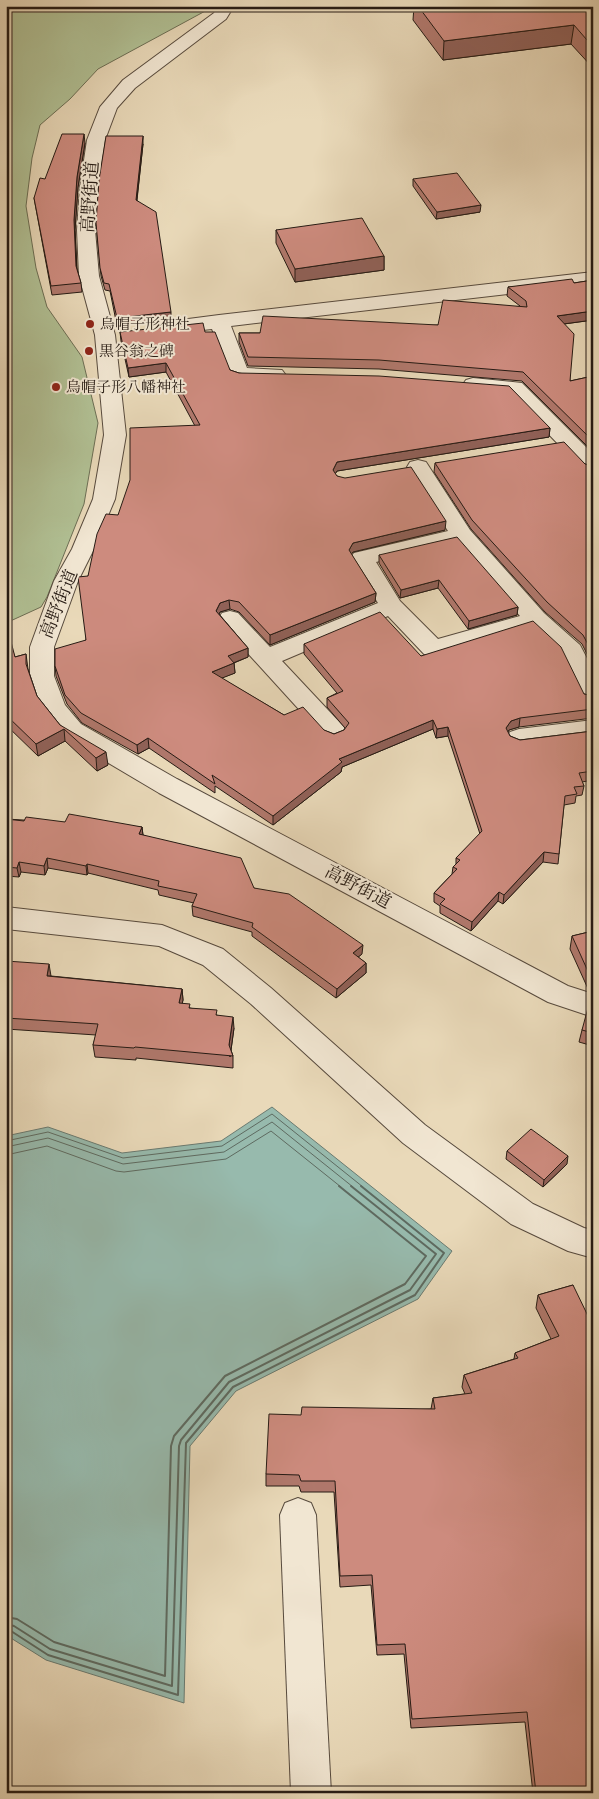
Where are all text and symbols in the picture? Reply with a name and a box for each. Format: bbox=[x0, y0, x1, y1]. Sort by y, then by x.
street label: 高野街道 bbox=[75, 160, 105, 234]
place label: 烏帽子形神社 bbox=[100, 314, 190, 334]
marker: 烏帽子形神社 bbox=[84, 318, 96, 330]
place label: 黒谷翁之碑 bbox=[99, 341, 174, 361]
marker: 黒谷翁之碑 bbox=[83, 345, 95, 357]
place label: 烏帽子形八幡神社 bbox=[66, 377, 186, 397]
marker: 烏帽子形八幡神社 bbox=[50, 381, 62, 393]
street label: 高野街道 bbox=[34, 566, 84, 642]
street label: 高野街道 bbox=[320, 859, 396, 915]

